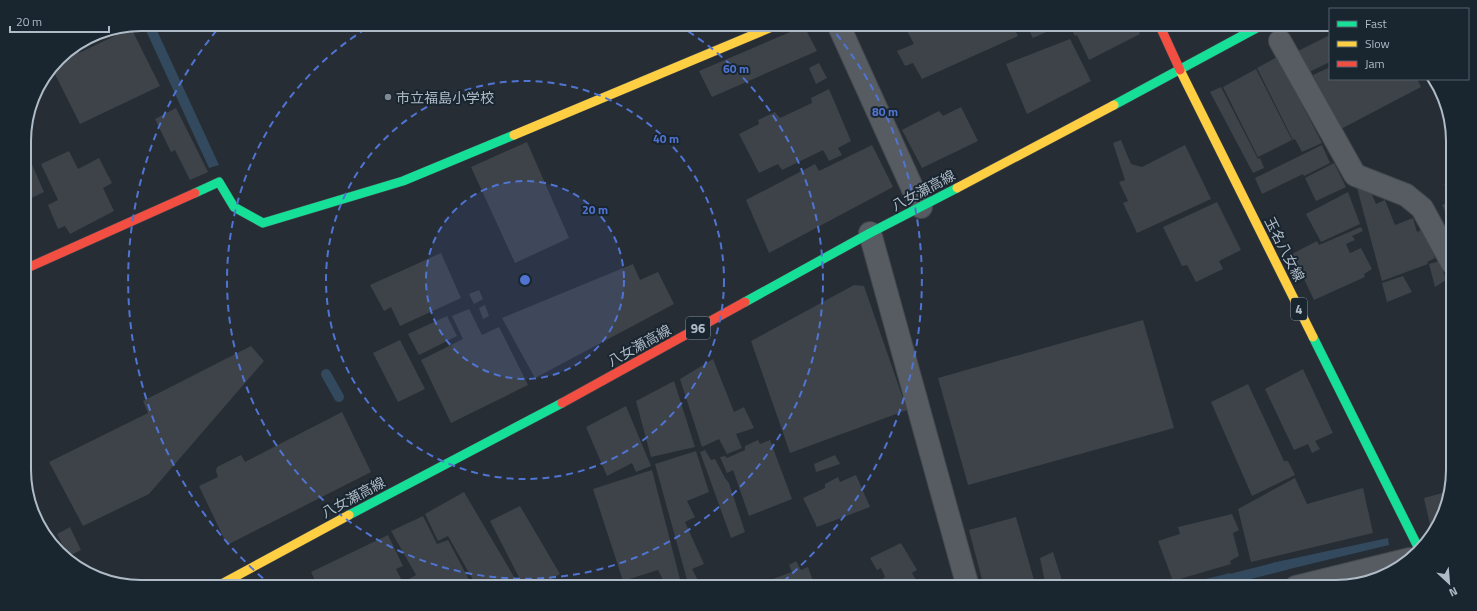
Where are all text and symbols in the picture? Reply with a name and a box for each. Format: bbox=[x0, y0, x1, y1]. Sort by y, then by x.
scale bar bbox=[10, 8, 109, 34]
legend bbox=[1329, 8, 1469, 80]
text: 20 m bbox=[16, 12, 42, 31]
text: Fast bbox=[1365, 14, 1388, 33]
text: Slow bbox=[1365, 34, 1390, 53]
text: Jam bbox=[1365, 54, 1385, 73]
text: 60 m bbox=[723, 59, 749, 78]
place label: 市立福島小学校 bbox=[396, 87, 494, 108]
marker: 市立福島小学校 bbox=[383, 92, 393, 102]
text: 80 m bbox=[872, 102, 898, 121]
text: 40 m bbox=[653, 129, 679, 148]
street label: 八女瀬高線 bbox=[887, 164, 959, 216]
text: 20 m bbox=[582, 200, 608, 219]
street label: 玉名八女線 bbox=[1260, 213, 1310, 285]
centre of rings bbox=[518, 273, 532, 287]
road number: 4 bbox=[1291, 298, 1307, 320]
road number: 96 bbox=[686, 317, 710, 339]
street label: 八女瀬高線 bbox=[603, 319, 675, 371]
street label: 八女瀬高線 bbox=[317, 471, 389, 523]
north arrow bbox=[1429, 563, 1469, 603]
text: N bbox=[1446, 583, 1460, 601]

